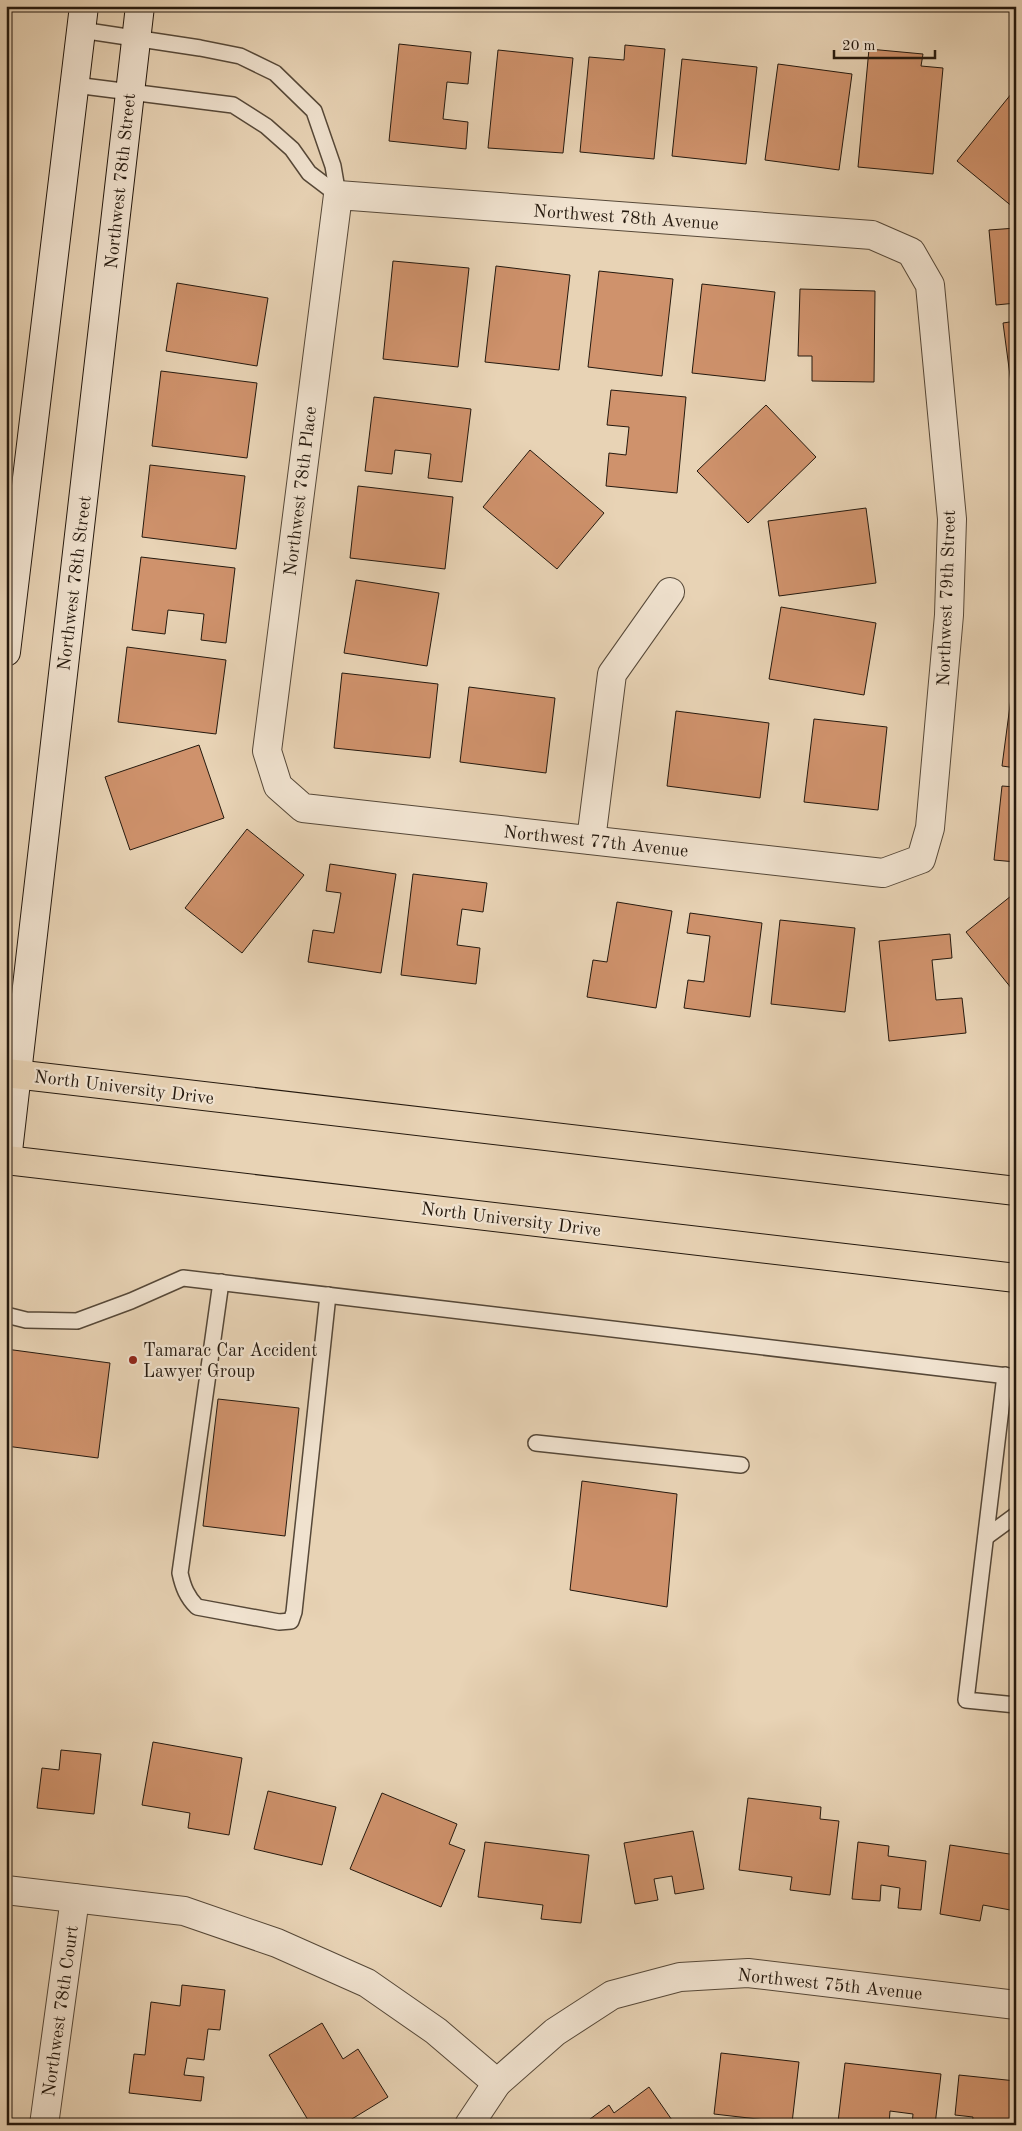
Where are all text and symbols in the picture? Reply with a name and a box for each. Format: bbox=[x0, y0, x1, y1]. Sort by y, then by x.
scale bar bbox=[834, 28, 936, 60]
text: 20 m bbox=[842, 39, 876, 54]
street label: Northwest 78th Street bbox=[103, 92, 139, 270]
street label: Northwest 78th Avenue bbox=[533, 203, 719, 233]
street label: Northwest 78th Place bbox=[282, 405, 320, 577]
street label: Northwest 78th Street bbox=[55, 494, 95, 672]
street label: Northwest 79th Street bbox=[935, 510, 959, 687]
street label: Northwest 77th Avenue bbox=[502, 823, 689, 861]
street label: North University Drive bbox=[33, 1068, 215, 1108]
street label: North University Drive bbox=[420, 1200, 602, 1240]
place label: Tamarac Car Accident Lawyer Group bbox=[143, 1342, 318, 1381]
marker: Tamarac Car Accident Lawyer Group bbox=[127, 1354, 139, 1366]
street label: Northwest 78th Court bbox=[40, 1924, 82, 2098]
street label: Northwest 75th Avenue bbox=[736, 1966, 923, 2004]

